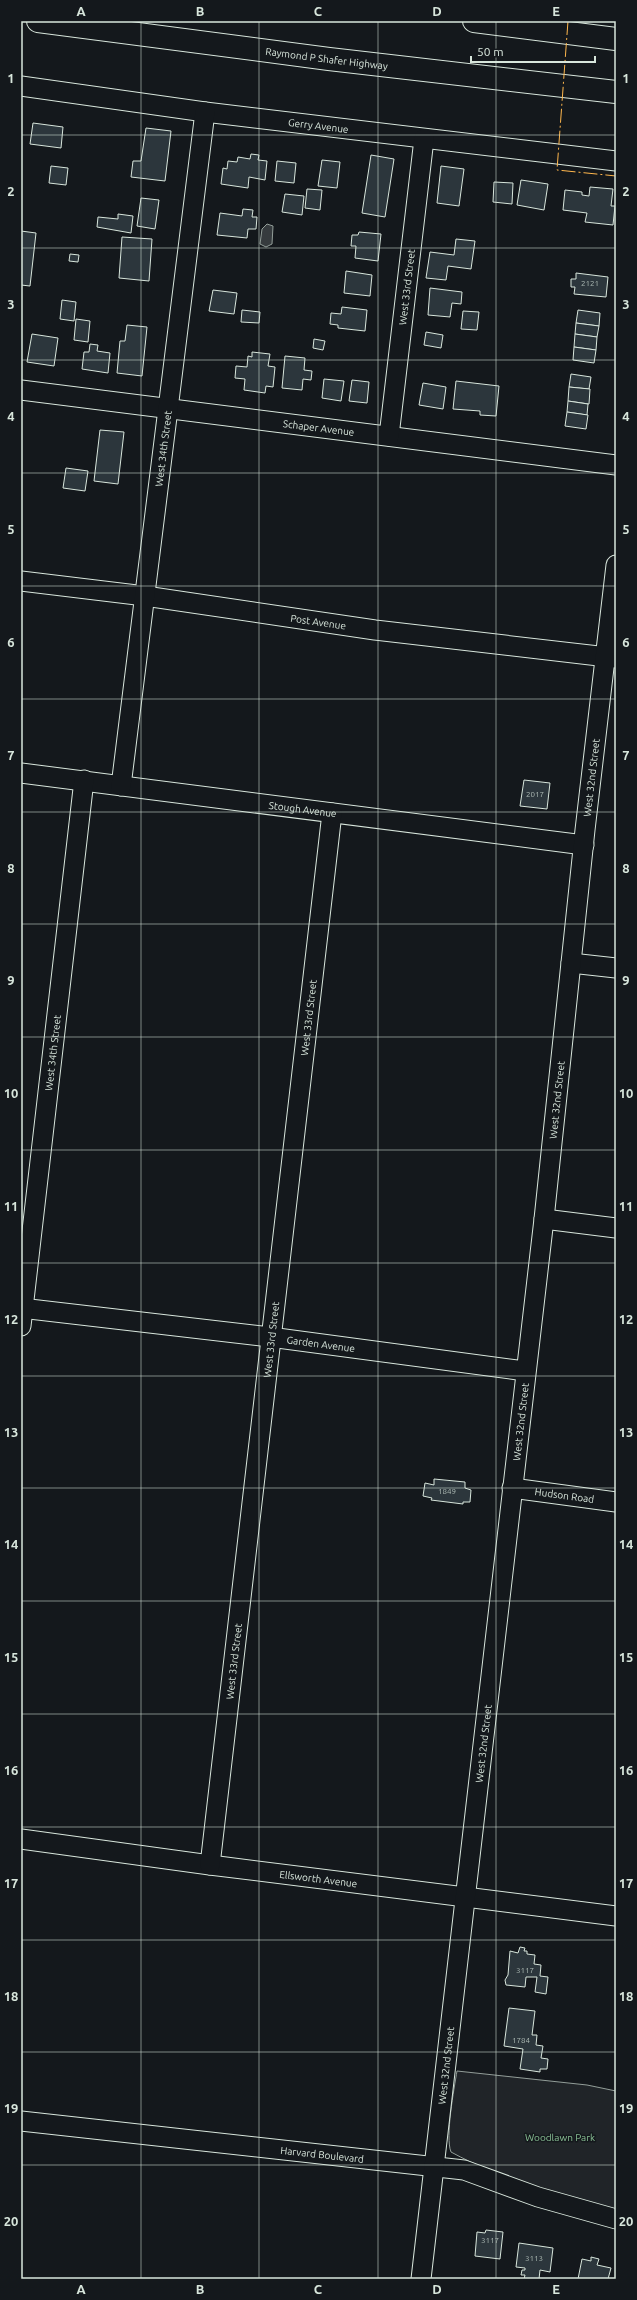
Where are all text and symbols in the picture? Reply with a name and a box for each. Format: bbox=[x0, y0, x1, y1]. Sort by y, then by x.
text: A bbox=[76, 4, 86, 18]
text: B bbox=[196, 4, 205, 18]
text: C bbox=[314, 4, 323, 18]
text: D bbox=[432, 4, 442, 18]
text: E bbox=[552, 4, 560, 18]
scale bar bbox=[471, 38, 595, 64]
street label: Raymond P Shafer Highway bbox=[265, 45, 388, 71]
text: 50 m bbox=[477, 45, 504, 58]
text: 1 bbox=[7, 71, 15, 85]
text: 1 bbox=[622, 71, 630, 85]
street label: Gerry Avenue bbox=[288, 116, 349, 135]
text: 2 bbox=[7, 184, 15, 198]
text: 2 bbox=[622, 184, 630, 198]
street label: West 33rd Street bbox=[397, 248, 416, 326]
house number: 2121 bbox=[581, 279, 599, 288]
text: 3 bbox=[7, 297, 15, 311]
text: 3 bbox=[622, 297, 630, 311]
text: 4 bbox=[7, 409, 15, 423]
text: 4 bbox=[622, 409, 630, 423]
street label: West 34th Street bbox=[153, 410, 173, 487]
street label: Schaper Avenue bbox=[282, 418, 355, 437]
text: 5 bbox=[7, 522, 15, 536]
text: 5 bbox=[622, 522, 630, 536]
street label: Post Avenue bbox=[290, 612, 347, 631]
text: 6 bbox=[7, 635, 15, 649]
text: 6 bbox=[622, 635, 630, 649]
street label: West 32nd Street bbox=[581, 738, 601, 817]
text: 7 bbox=[7, 748, 15, 762]
text: 7 bbox=[622, 748, 630, 762]
house number: 2017 bbox=[526, 790, 544, 799]
street label: Stough Avenue bbox=[268, 799, 337, 819]
text: 8 bbox=[7, 861, 15, 875]
text: 8 bbox=[622, 861, 630, 875]
text: 9 bbox=[7, 973, 15, 987]
text: 9 bbox=[622, 973, 630, 987]
street label: West 33rd Street bbox=[298, 979, 318, 1056]
street label: West 34th Street bbox=[43, 1014, 62, 1091]
street label: West 32nd Street bbox=[547, 1060, 566, 1139]
text: 10 bbox=[4, 1086, 18, 1100]
text: 10 bbox=[619, 1086, 633, 1100]
text: 11 bbox=[4, 1199, 18, 1213]
text: 11 bbox=[619, 1199, 633, 1213]
street label: West 33rd Street bbox=[261, 1301, 281, 1378]
text: 12 bbox=[4, 1312, 18, 1326]
text: 12 bbox=[619, 1312, 633, 1326]
street label: Garden Avenue bbox=[286, 1334, 356, 1354]
street label: West 32nd Street bbox=[510, 1382, 530, 1461]
text: 13 bbox=[4, 1425, 18, 1439]
text: 13 bbox=[619, 1425, 633, 1439]
street label: Hudson Road bbox=[534, 1486, 595, 1505]
house number: 1849 bbox=[438, 1487, 456, 1496]
text: 14 bbox=[4, 1537, 18, 1551]
text: 14 bbox=[619, 1537, 633, 1551]
street label: West 33rd Street bbox=[224, 1623, 243, 1700]
text: 15 bbox=[4, 1650, 18, 1664]
text: 15 bbox=[619, 1650, 633, 1664]
street label: West 32nd Street bbox=[473, 1704, 493, 1783]
text: 16 bbox=[4, 1763, 18, 1777]
text: 16 bbox=[619, 1763, 633, 1777]
street label: Ellsworth Avenue bbox=[279, 1868, 358, 1889]
text: 17 bbox=[4, 1876, 18, 1890]
text: 17 bbox=[619, 1876, 633, 1890]
house number: 3117 bbox=[516, 1966, 534, 1975]
text: 18 bbox=[4, 1989, 18, 2003]
text: 18 bbox=[619, 1989, 633, 2003]
street label: West 32nd Street bbox=[436, 2026, 456, 2105]
house number: 1784 bbox=[512, 2036, 531, 2045]
text: 19 bbox=[4, 2101, 18, 2115]
text: 19 bbox=[619, 2101, 633, 2115]
park label: Woodlawn Park bbox=[525, 2132, 595, 2143]
street label: Harvard Boulevard bbox=[280, 2144, 365, 2164]
text: 20 bbox=[4, 2214, 18, 2228]
text: 20 bbox=[619, 2214, 633, 2228]
house number: 3117 bbox=[481, 2236, 499, 2245]
house number: 3113 bbox=[525, 2254, 543, 2263]
text: A bbox=[76, 2282, 86, 2296]
text: B bbox=[196, 2282, 205, 2296]
text: C bbox=[314, 2282, 323, 2296]
text: D bbox=[432, 2282, 442, 2296]
text: E bbox=[552, 2282, 560, 2296]

